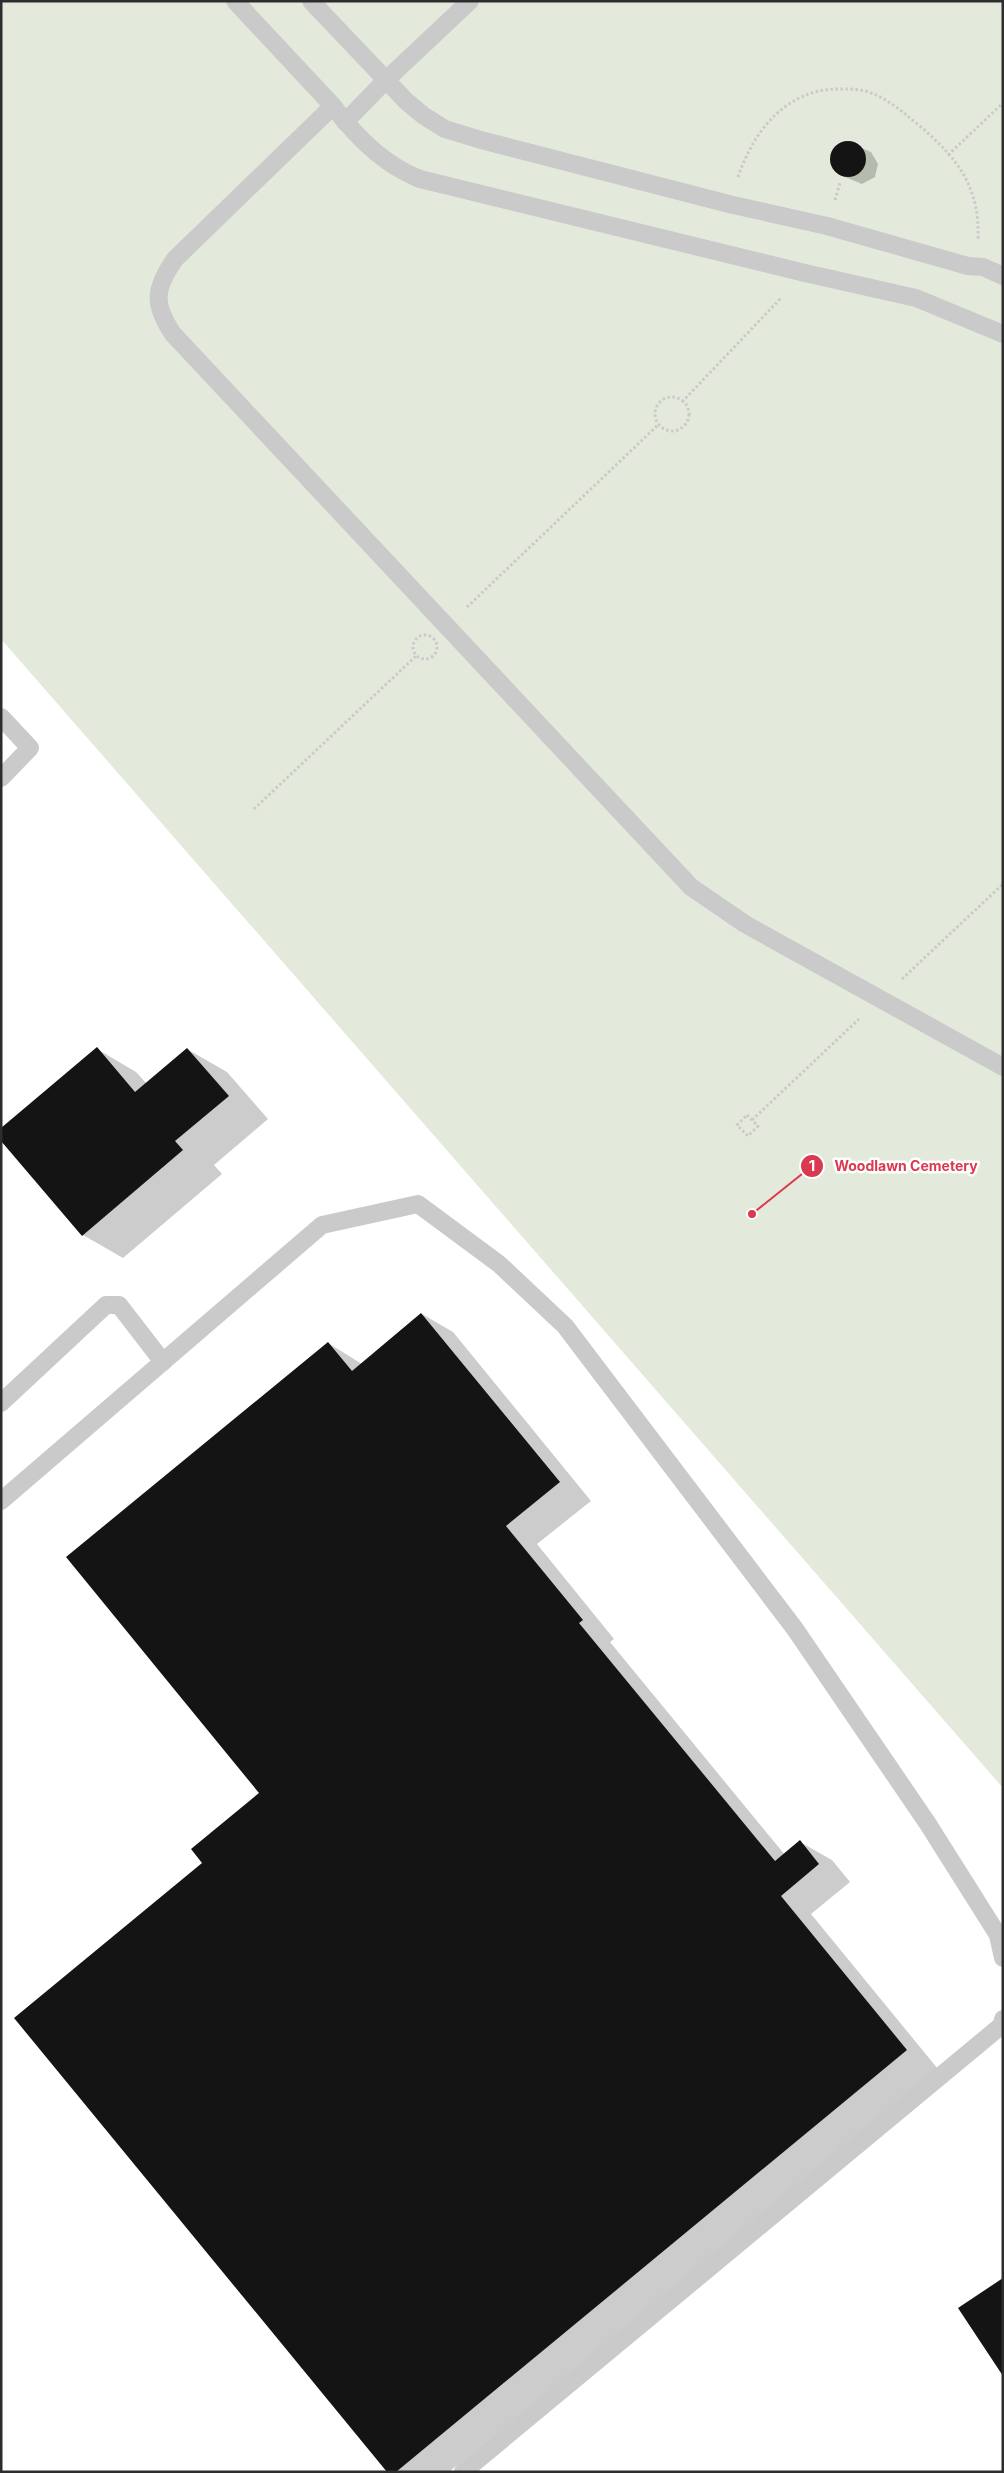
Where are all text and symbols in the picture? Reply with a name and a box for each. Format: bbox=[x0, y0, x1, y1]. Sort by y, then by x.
callout: Woodlawn Cemetery bbox=[800, 1151, 988, 1180]
text: 1 bbox=[809, 1156, 815, 1175]
text: Woodlawn Cemetery bbox=[834, 1157, 978, 1174]

